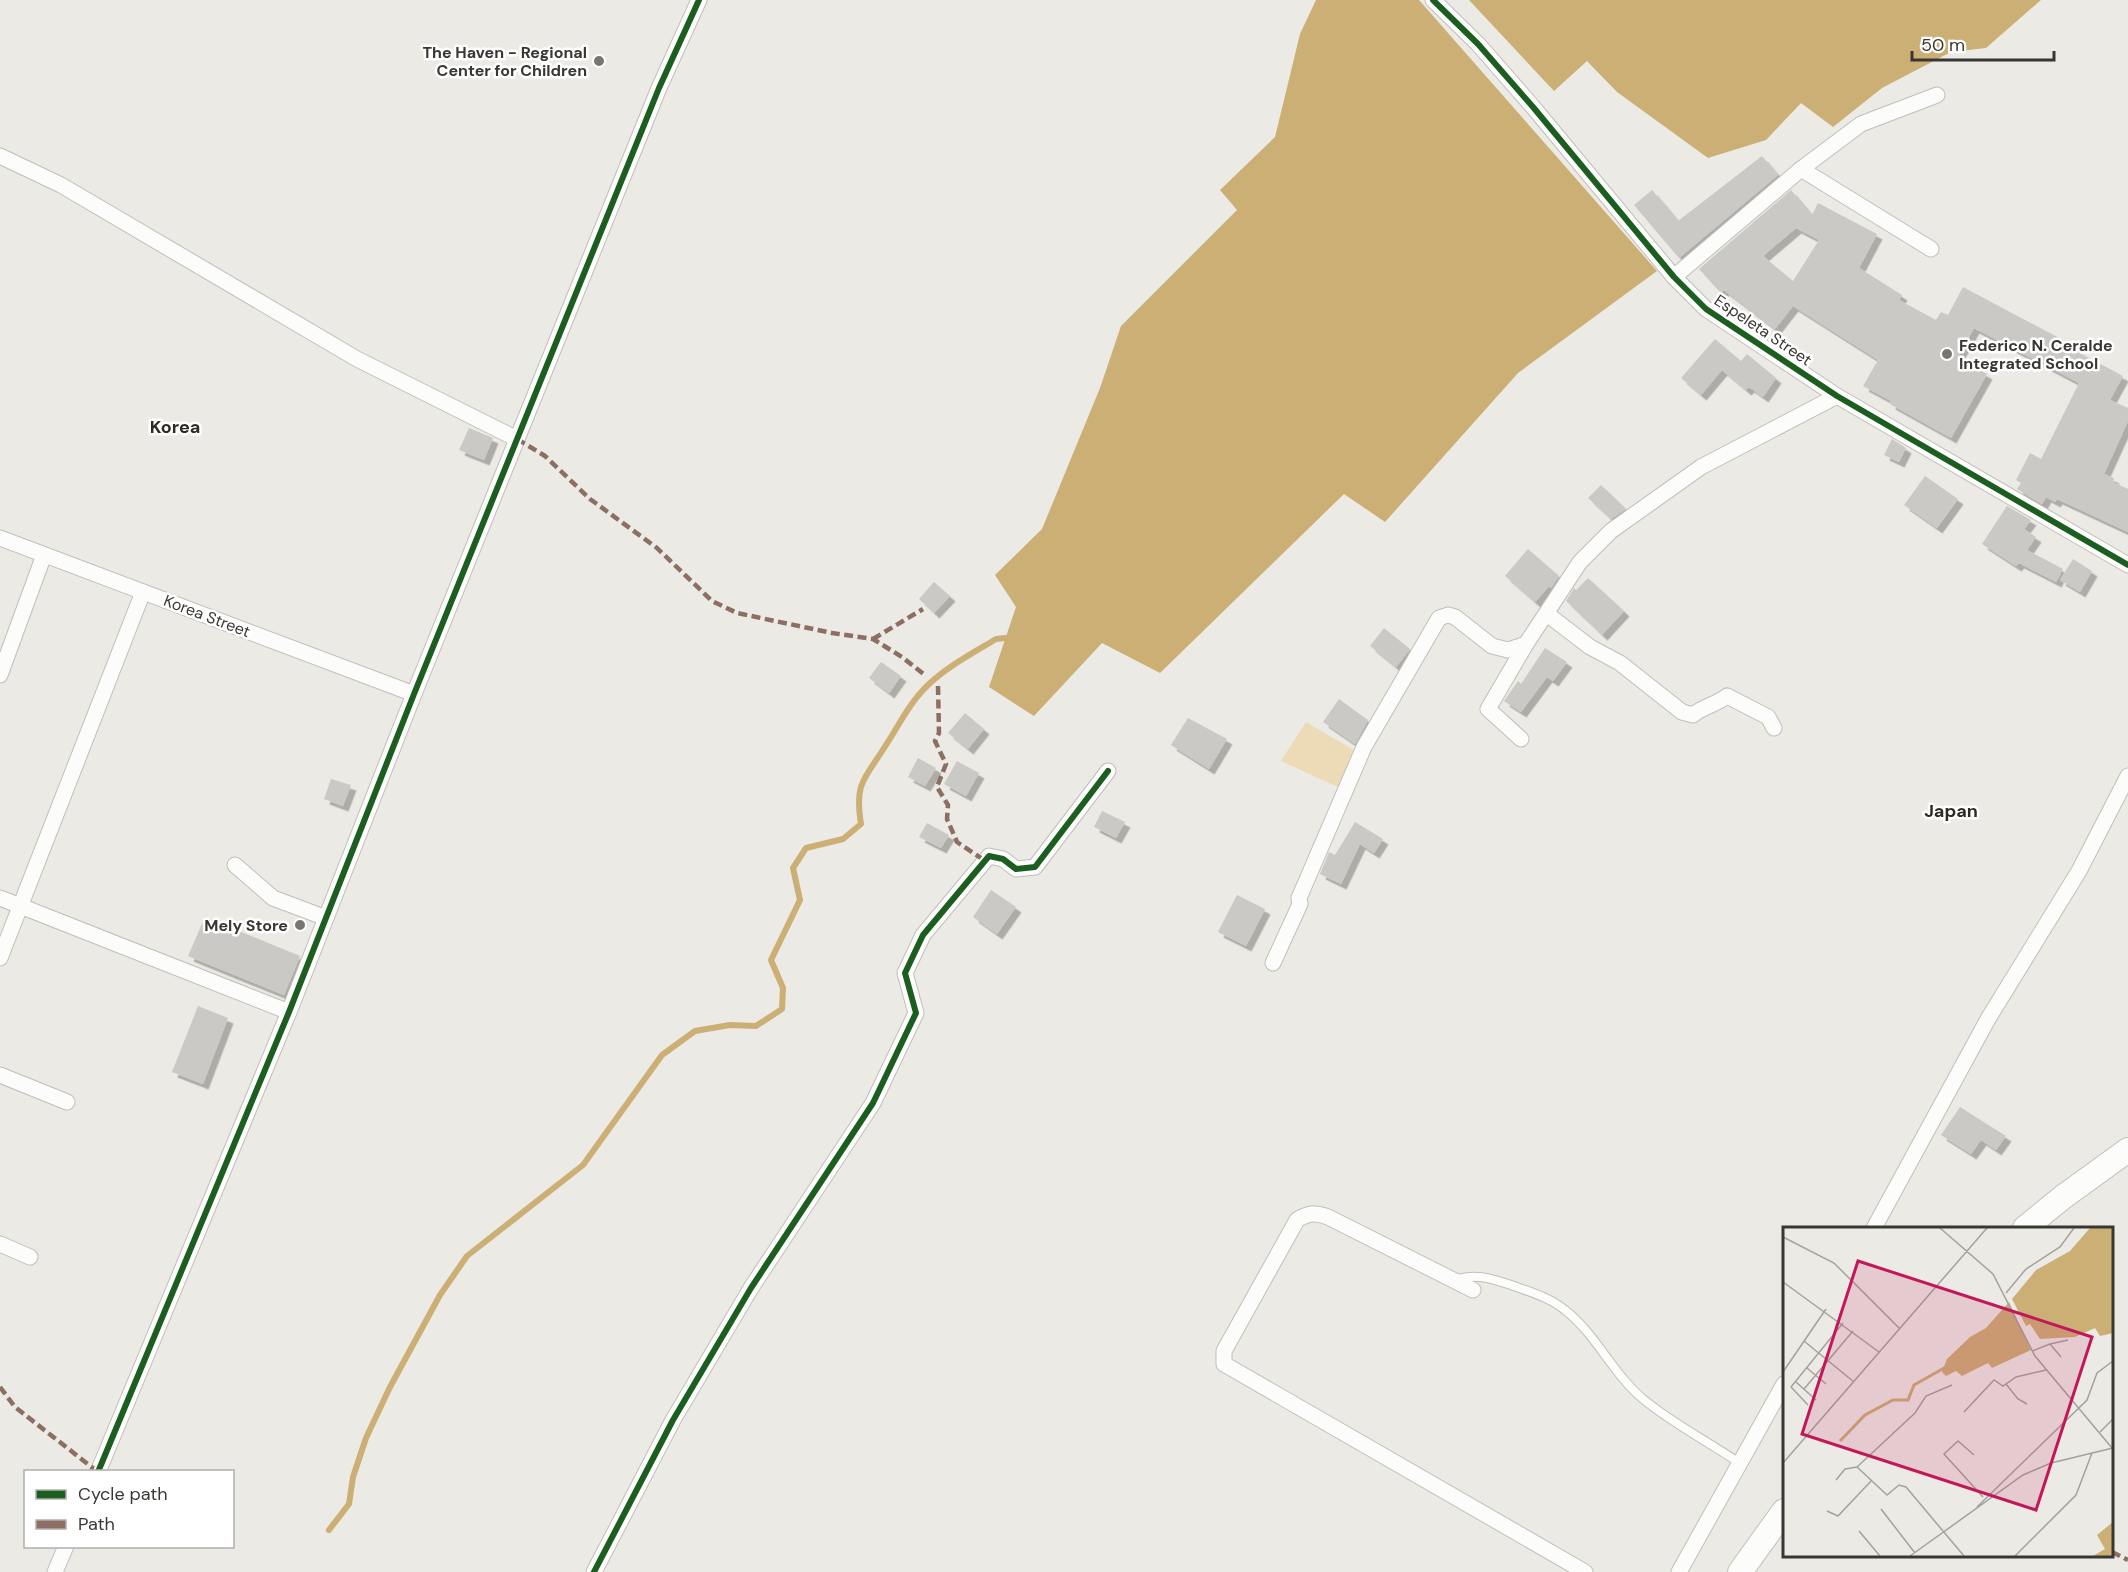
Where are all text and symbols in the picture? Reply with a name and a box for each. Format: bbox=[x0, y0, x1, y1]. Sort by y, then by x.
scale bar bbox=[1912, 24, 2054, 62]
text: 50 m bbox=[1921, 33, 1965, 57]
place label: The Haven - Regional Center for Children bbox=[422, 42, 587, 81]
marker: The Haven - Regional Center for Children bbox=[592, 54, 606, 68]
street label: Espeleta Street bbox=[1710, 290, 1816, 370]
place label: Federico N. Ceralde Integrated School bbox=[1959, 335, 2113, 374]
marker: Federico N. Ceralde Integrated School bbox=[1940, 347, 1954, 361]
district label: Korea bbox=[150, 415, 200, 439]
street label: Korea Street bbox=[161, 590, 253, 642]
district label: Japan bbox=[1924, 799, 1978, 823]
place label: Mely Store bbox=[204, 915, 288, 936]
marker: Mely Store bbox=[293, 918, 307, 932]
inset map bbox=[1783, 1227, 2113, 1557]
legend bbox=[24, 1470, 234, 1548]
text: Cycle path bbox=[78, 1482, 168, 1506]
text: Path bbox=[78, 1512, 115, 1536]

